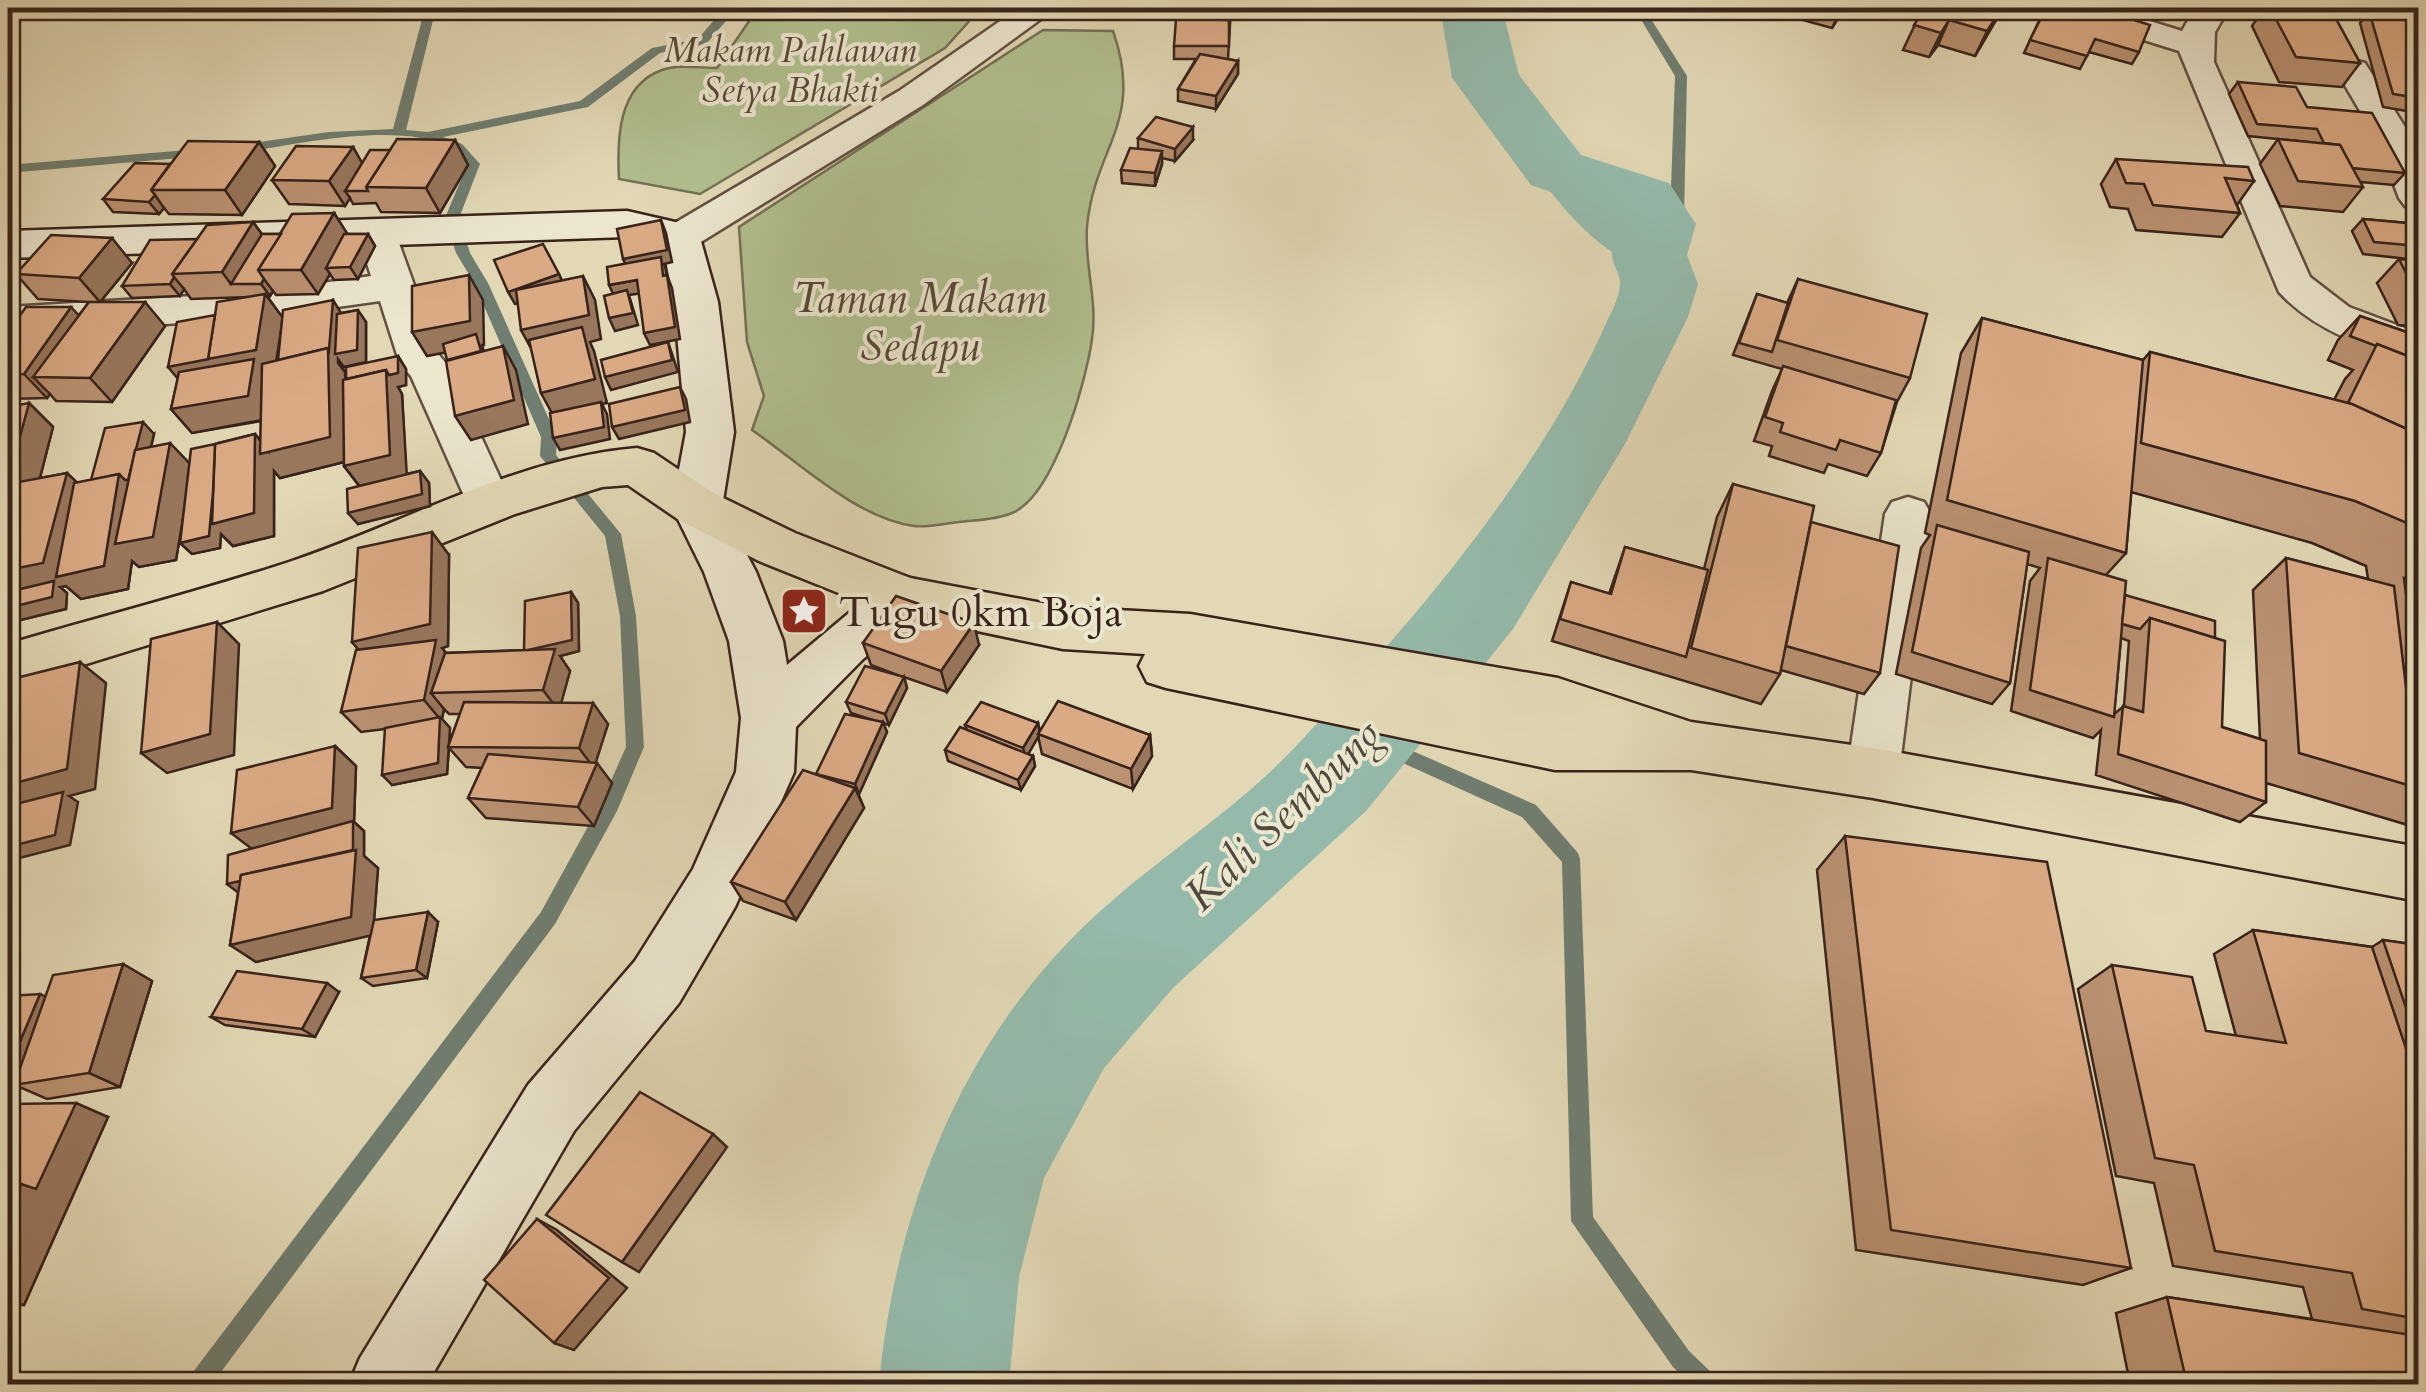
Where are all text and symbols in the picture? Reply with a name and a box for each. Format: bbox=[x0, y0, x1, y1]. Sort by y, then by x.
park label: Makam Pahlawan Setya Bhakti bbox=[664, 27, 916, 115]
park label: Taman Makam Sedapu bbox=[793, 270, 1047, 375]
place label: Tugu 0km Boja bbox=[839, 584, 1123, 641]
place icon: Tugu 0km Boja bbox=[778, 585, 830, 637]
water label: Kali Sembung bbox=[1171, 705, 1395, 925]

